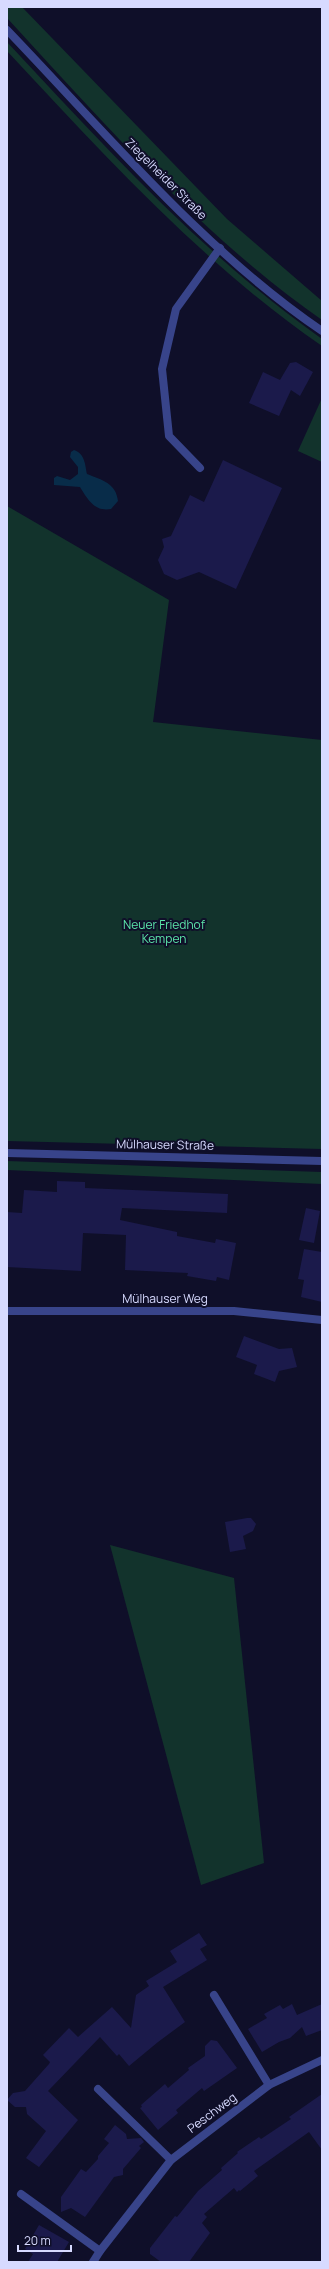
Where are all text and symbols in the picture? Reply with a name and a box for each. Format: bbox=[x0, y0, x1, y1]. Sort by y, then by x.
street label: Ziegelheider Straße bbox=[122, 134, 211, 223]
park label: Neuer Friedhof Kempen bbox=[123, 916, 206, 947]
street label: Mülhauser Straße bbox=[116, 1135, 214, 1154]
street label: Mülhauser Weg bbox=[122, 1290, 208, 1307]
street label: Peschweg bbox=[184, 2089, 240, 2137]
scale bar bbox=[18, 2227, 71, 2253]
text: 20 m bbox=[24, 2232, 51, 2249]

